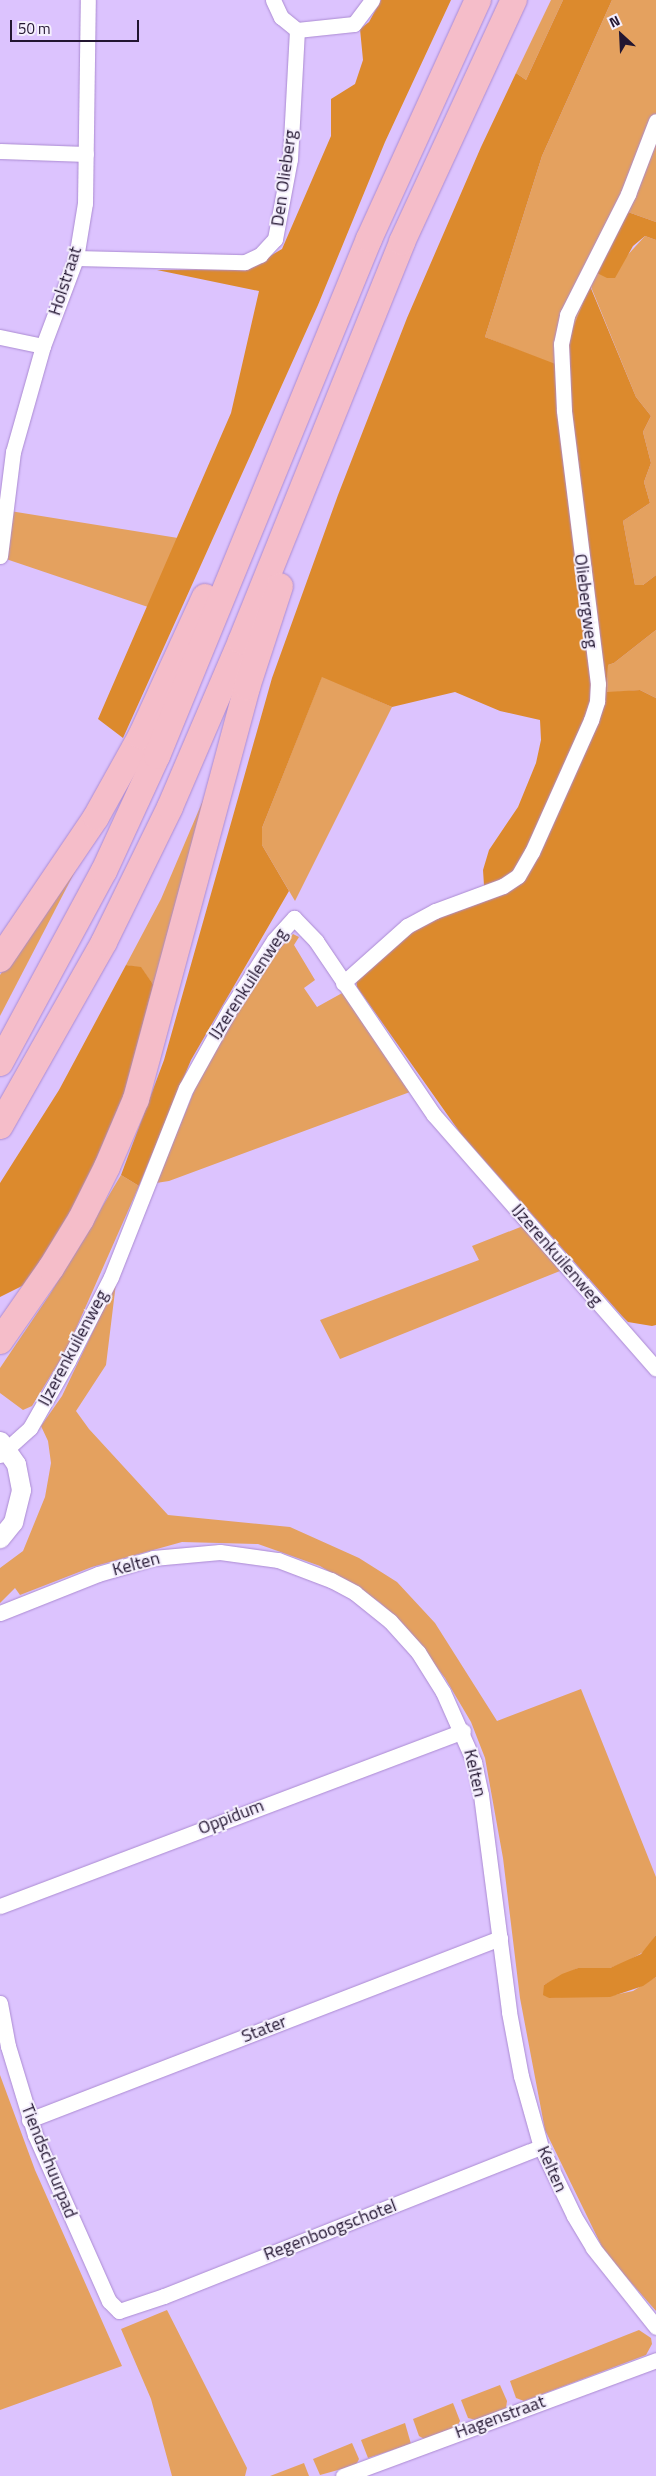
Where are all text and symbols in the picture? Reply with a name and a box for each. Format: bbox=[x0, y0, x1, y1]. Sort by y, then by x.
text: N bbox=[606, 9, 623, 33]
scale bar bbox=[12, 10, 141, 42]
north arrow bbox=[596, 10, 646, 60]
text: 50 m bbox=[18, 17, 51, 40]
street label: Den Olieberg bbox=[267, 128, 301, 228]
street label: Holstraat bbox=[44, 244, 86, 318]
street label: Oliebergweg bbox=[569, 553, 603, 649]
street label: IJzerenkuilenweg bbox=[204, 924, 292, 1044]
street label: IJzerenkuilenweg bbox=[507, 1199, 607, 1311]
street label: IJzerenkuilenweg bbox=[33, 1286, 113, 1410]
street label: Kelten bbox=[110, 1547, 162, 1581]
street label: Kelten bbox=[459, 1747, 491, 1799]
street label: Oppidum bbox=[195, 1795, 267, 1839]
street label: Stater bbox=[238, 2011, 290, 2047]
street label: Tiendschuurpad bbox=[16, 2101, 82, 2221]
street label: Kelten bbox=[532, 2143, 572, 2195]
street label: Regenboogschotel bbox=[260, 2195, 400, 2265]
street label: Hagenstraat bbox=[452, 2391, 548, 2443]

